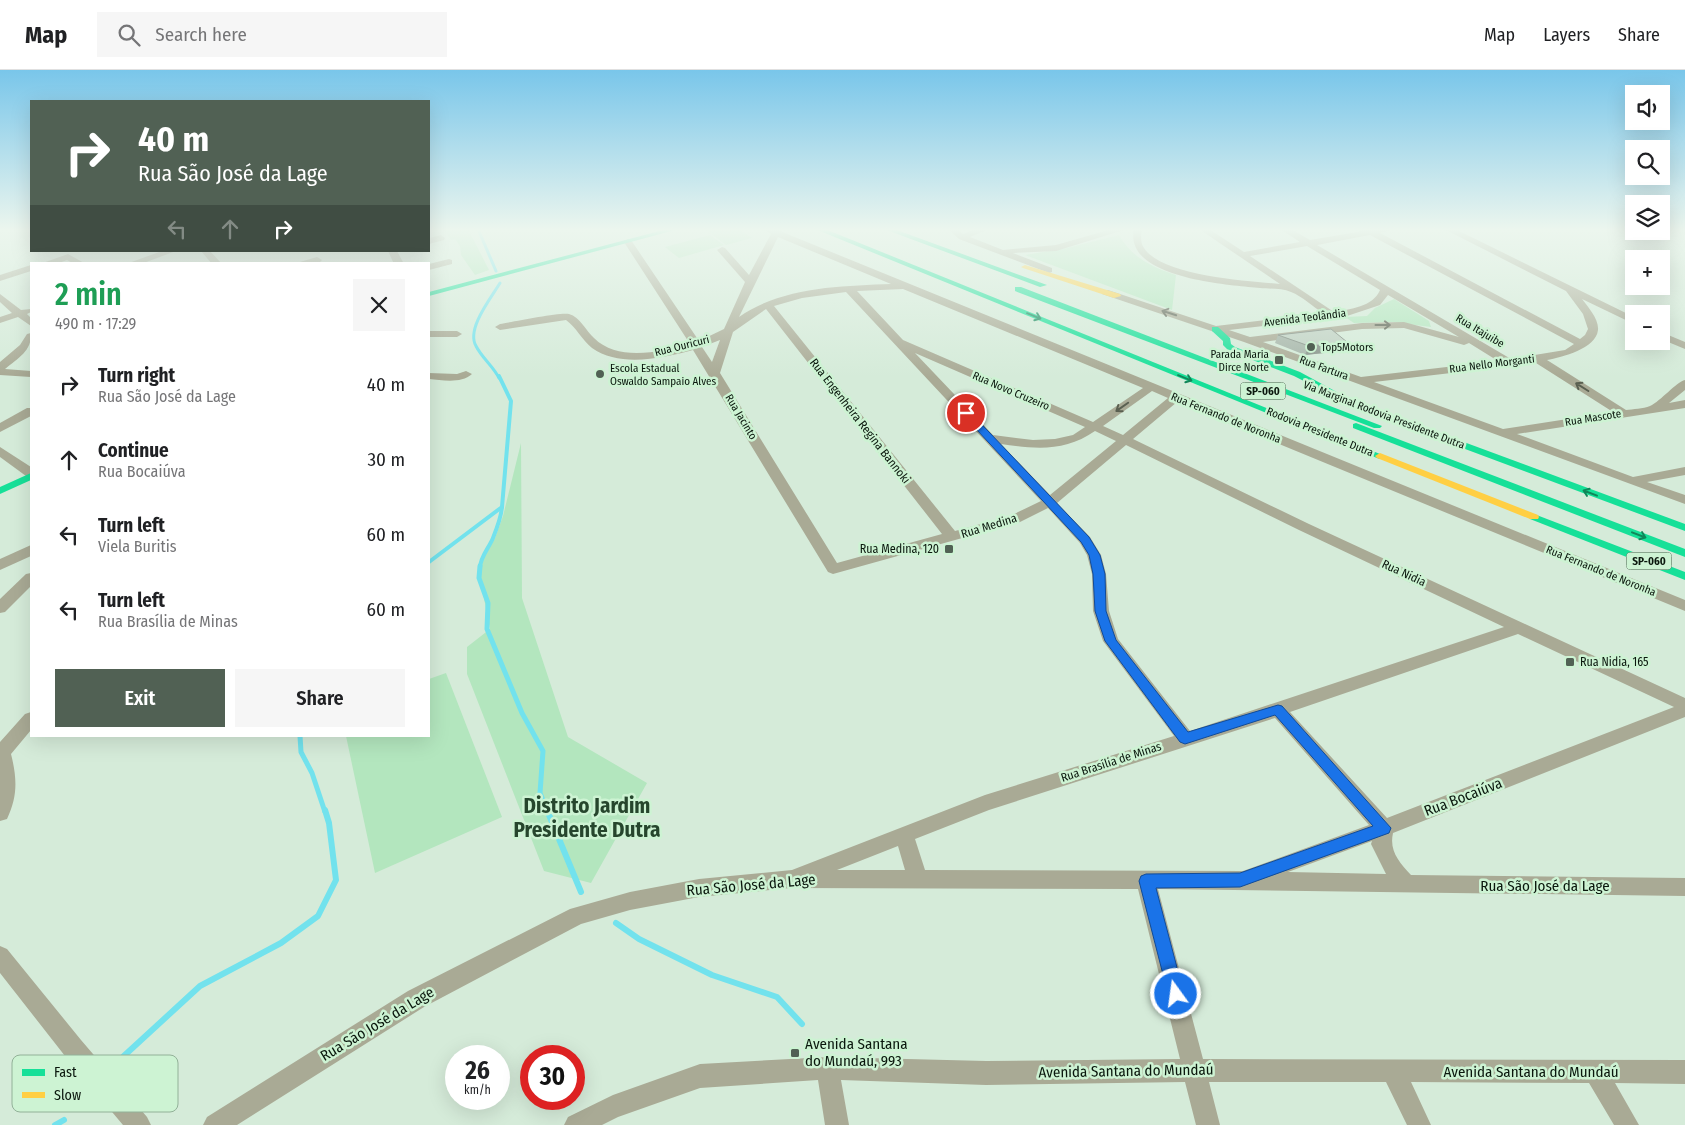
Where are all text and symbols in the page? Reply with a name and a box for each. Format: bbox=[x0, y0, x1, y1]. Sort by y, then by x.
search box bbox=[97, 12, 447, 57]
text: Map bbox=[25, 21, 67, 49]
icon: search bbox=[115, 21, 143, 49]
text: Search here bbox=[155, 23, 247, 46]
text: Map bbox=[1484, 24, 1515, 46]
text: Layers bbox=[1543, 24, 1590, 46]
text: Share bbox=[1618, 24, 1660, 46]
map controls bbox=[1625, 85, 1670, 350]
button: sound bbox=[1625, 85, 1670, 130]
text: 40 m bbox=[138, 118, 209, 160]
icon: right bbox=[55, 120, 120, 185]
button: search bbox=[1625, 140, 1670, 185]
text: Rua São José da Lage bbox=[138, 160, 328, 187]
button: layers bbox=[1625, 195, 1670, 240]
icon: left bbox=[163, 215, 191, 243]
icon: ahead bbox=[216, 215, 244, 243]
icon: right bbox=[269, 215, 297, 243]
button: + bbox=[1625, 250, 1670, 295]
text: 2 min bbox=[55, 277, 122, 313]
button: close bbox=[353, 279, 405, 331]
button: − bbox=[1625, 305, 1670, 350]
street label: Avenida Teolândia bbox=[1263, 307, 1347, 329]
one-way arrow bbox=[1161, 308, 1177, 318]
one-way arrow bbox=[1026, 312, 1041, 321]
street label: Rua Itajuibe bbox=[1454, 312, 1506, 350]
text: 490 m · 17:29 bbox=[55, 314, 136, 333]
one-way arrow bbox=[1375, 320, 1391, 330]
street label: Rua Ouricuri bbox=[653, 333, 711, 359]
marker: Top5Motors bbox=[1305, 341, 1317, 353]
place label: Top5Motors bbox=[1321, 341, 1374, 354]
place label: Parada Maria Dirce Norte bbox=[1210, 348, 1269, 374]
street label: Rua Nello Morganti bbox=[1449, 352, 1536, 376]
street label: Rua Fartura bbox=[1298, 353, 1350, 383]
marker: Parada Maria Dirce Norte bbox=[1273, 354, 1285, 366]
street label: Rua Engenheira Regina Bannoki bbox=[807, 356, 913, 486]
place label: Escola Estadual Oswaldo Sampaio Alves bbox=[610, 362, 716, 388]
text: Turn right bbox=[98, 364, 175, 387]
marker: Escola Estadual Oswaldo Sampaio Alves bbox=[594, 368, 606, 380]
street label: Rua Novo Cruzeiro bbox=[971, 369, 1052, 413]
icon: right bbox=[55, 371, 83, 399]
text: 40 m bbox=[367, 373, 405, 396]
one-way arrow bbox=[1177, 373, 1192, 383]
street label: Via Marginal Rodovia Presidente Dutra bbox=[1301, 378, 1467, 452]
road number: SP-060 bbox=[1240, 382, 1286, 400]
one-way arrow bbox=[1575, 382, 1589, 392]
text: Rua São José da Lage bbox=[98, 387, 236, 406]
street label: Rua Fernando de Noronha bbox=[1169, 390, 1283, 446]
street label: Rua Jacinto bbox=[722, 392, 760, 442]
pin bbox=[945, 392, 987, 434]
icon: arrive bbox=[952, 399, 980, 427]
one-way arrow bbox=[1116, 402, 1130, 412]
street label: Rodovia Presidente Dutra bbox=[1265, 405, 1375, 459]
street label: Rua Mascote bbox=[1564, 407, 1622, 429]
text: Continue bbox=[98, 439, 169, 462]
icon: ahead bbox=[55, 446, 83, 474]
text: 30 m bbox=[367, 448, 405, 471]
text: Rua Bocaiúva bbox=[98, 462, 186, 481]
one-way arrow bbox=[1583, 488, 1598, 497]
street label: Rua Medina bbox=[959, 511, 1019, 541]
text: Turn left bbox=[98, 514, 165, 537]
icon: left bbox=[55, 521, 83, 549]
text: 60 m bbox=[367, 523, 405, 546]
one-way arrow bbox=[1631, 531, 1646, 540]
text: Viela Buritis bbox=[98, 537, 177, 556]
place label: Rua Medina, 120 bbox=[860, 542, 939, 556]
marker: Rua Medina, 120 bbox=[943, 543, 955, 555]
street label: Rua Fernando de Noronha bbox=[1544, 543, 1658, 599]
road number: SP-060 bbox=[1626, 552, 1672, 570]
street label: Rua Nidia bbox=[1380, 557, 1428, 589]
text: Turn left bbox=[98, 589, 165, 612]
icon: left bbox=[55, 596, 83, 624]
text: 60 m bbox=[367, 598, 405, 621]
text: Rua Brasília de Minas bbox=[98, 612, 238, 631]
place label: Rua Nidia, 165 bbox=[1580, 655, 1649, 669]
marker: Rua Nidia, 165 bbox=[1564, 656, 1576, 668]
button: Exit bbox=[55, 669, 225, 727]
button: Share bbox=[235, 669, 405, 727]
street label: Rua Brasília de Minas bbox=[1059, 739, 1163, 785]
street label: Rua Bocaiúva bbox=[1421, 774, 1505, 820]
district label: Distrito Jardim Presidente Dutra bbox=[514, 793, 660, 843]
street label: Rua São José da Lage bbox=[686, 870, 816, 900]
street label: Rua São José da Lage bbox=[1480, 877, 1610, 895]
position arrow bbox=[1149, 967, 1201, 1019]
street label: Rua São José da Lage bbox=[317, 983, 437, 1065]
place label: Avenida Santana do Mundaú, 993 bbox=[805, 1035, 908, 1070]
speed limit sign: 30 bbox=[520, 1045, 585, 1110]
marker: Avenida Santana do Mundaú, 993 bbox=[789, 1047, 801, 1059]
legend bbox=[12, 1055, 178, 1112]
text: 26 bbox=[465, 1056, 490, 1086]
street label: Avenida Santana do Mundaú bbox=[1038, 1060, 1214, 1082]
street label: Avenida Santana do Mundaú bbox=[1443, 1063, 1619, 1081]
text: Fast bbox=[54, 1064, 77, 1081]
text: km/h bbox=[464, 1083, 491, 1097]
text: Slow bbox=[54, 1087, 81, 1104]

